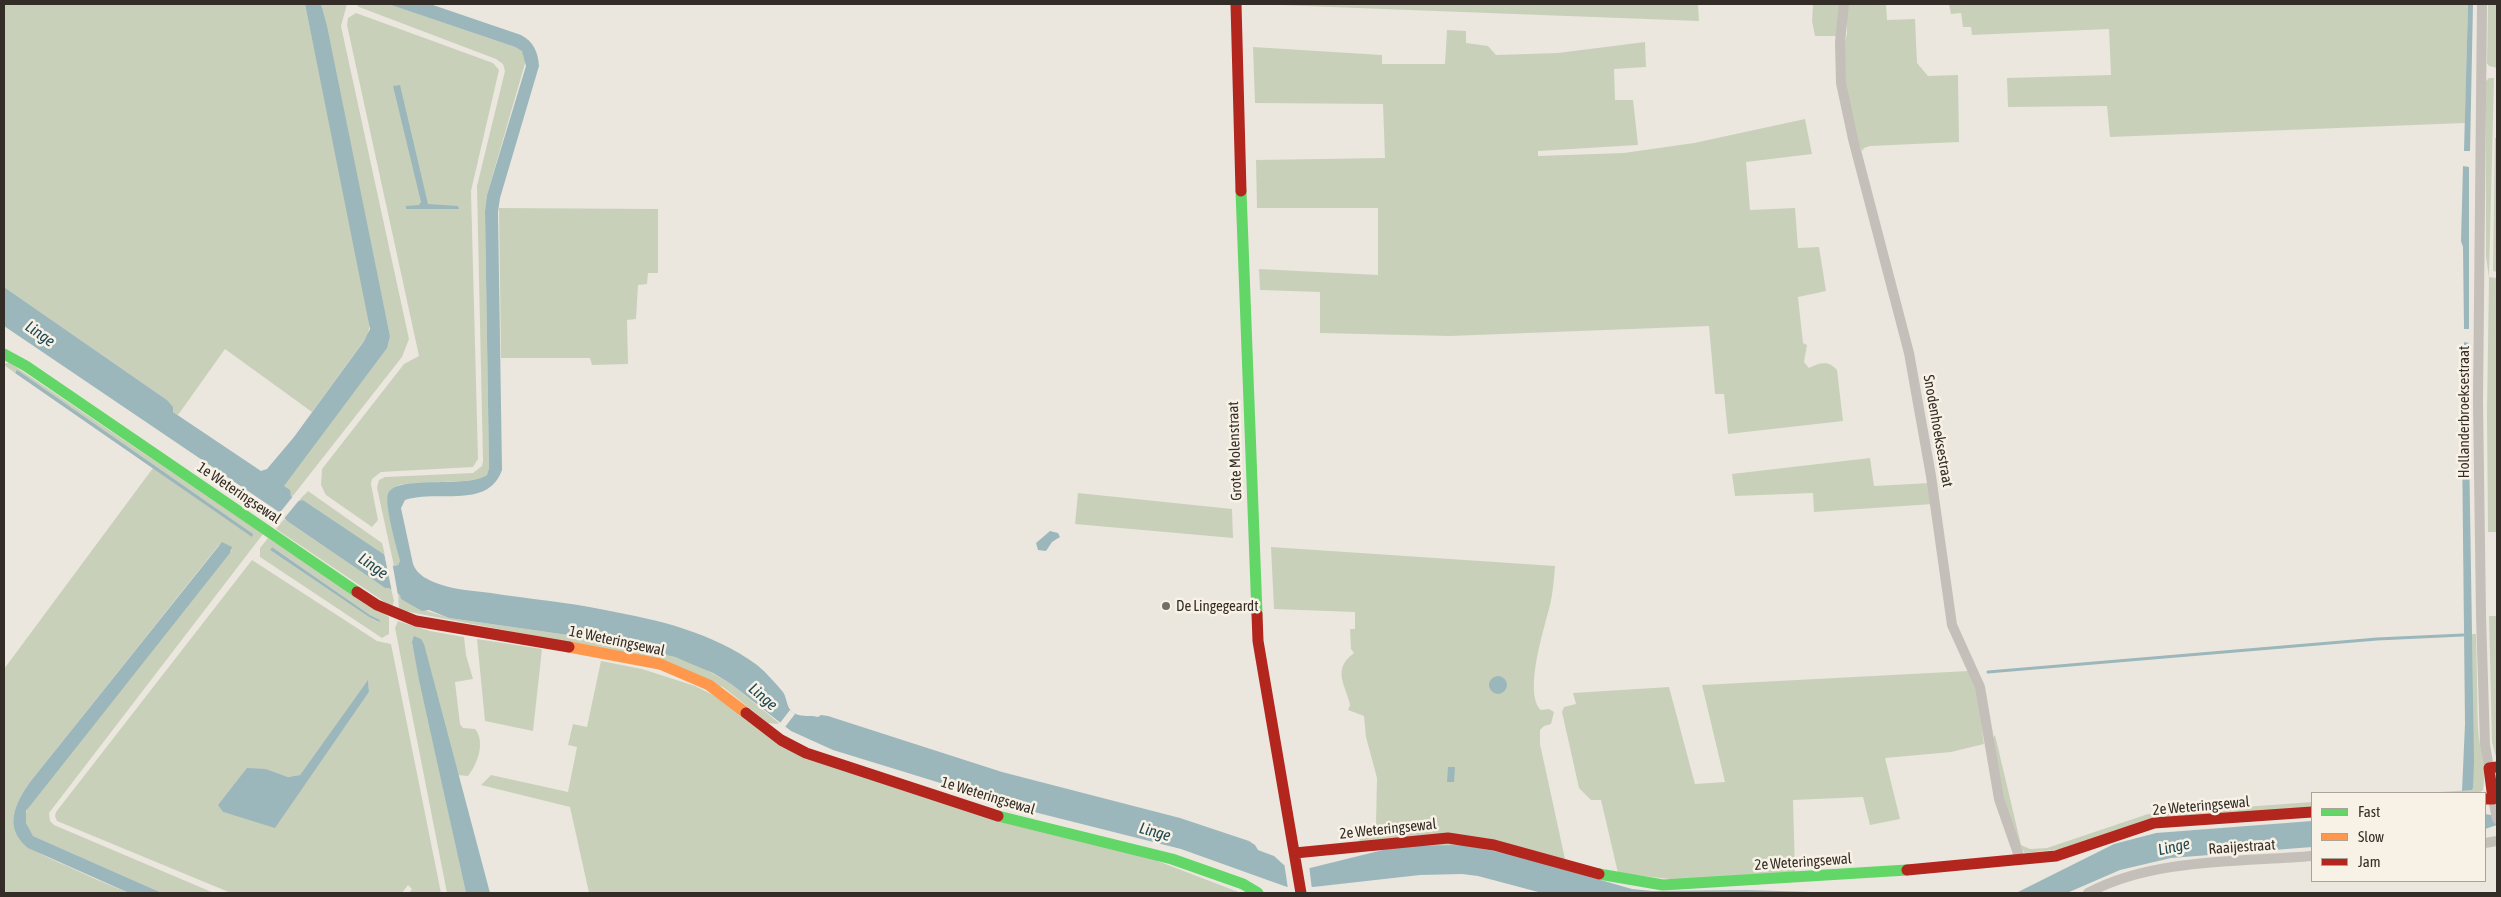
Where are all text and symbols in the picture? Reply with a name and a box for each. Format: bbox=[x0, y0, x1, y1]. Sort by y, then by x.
water label: Linge bbox=[21, 317, 59, 351]
street label: Hollanderbroeksestraat bbox=[2455, 346, 2473, 478]
street label: Snodenhoeksestraat bbox=[1919, 373, 1957, 489]
street label: Grote Molenstraat bbox=[1224, 401, 1246, 501]
street label: 1e Weteringsewal bbox=[194, 458, 284, 528]
water label: Linge bbox=[354, 549, 392, 583]
place label: De Lingegeardt bbox=[1176, 597, 1259, 615]
marker: De Lingegeardt bbox=[1160, 600, 1172, 612]
street label: 1e Weteringsewal bbox=[567, 622, 667, 660]
water label: Linge bbox=[745, 679, 781, 715]
street label: 1e Weteringsewal bbox=[939, 773, 1037, 819]
legend bbox=[2311, 792, 2486, 882]
street label: 2e Weteringsewal bbox=[2152, 793, 2250, 819]
text: Fast bbox=[2358, 803, 2380, 820]
street label: 2e Weteringsewal bbox=[1339, 815, 1437, 843]
water label: Linge bbox=[1137, 818, 1173, 846]
text: Slow bbox=[2358, 828, 2384, 845]
water label: Linge bbox=[2156, 834, 2192, 860]
street label: Raaijestraat bbox=[2208, 836, 2276, 858]
street label: 2e Weteringsewal bbox=[1754, 850, 1852, 874]
text: Jam bbox=[2358, 853, 2381, 870]

